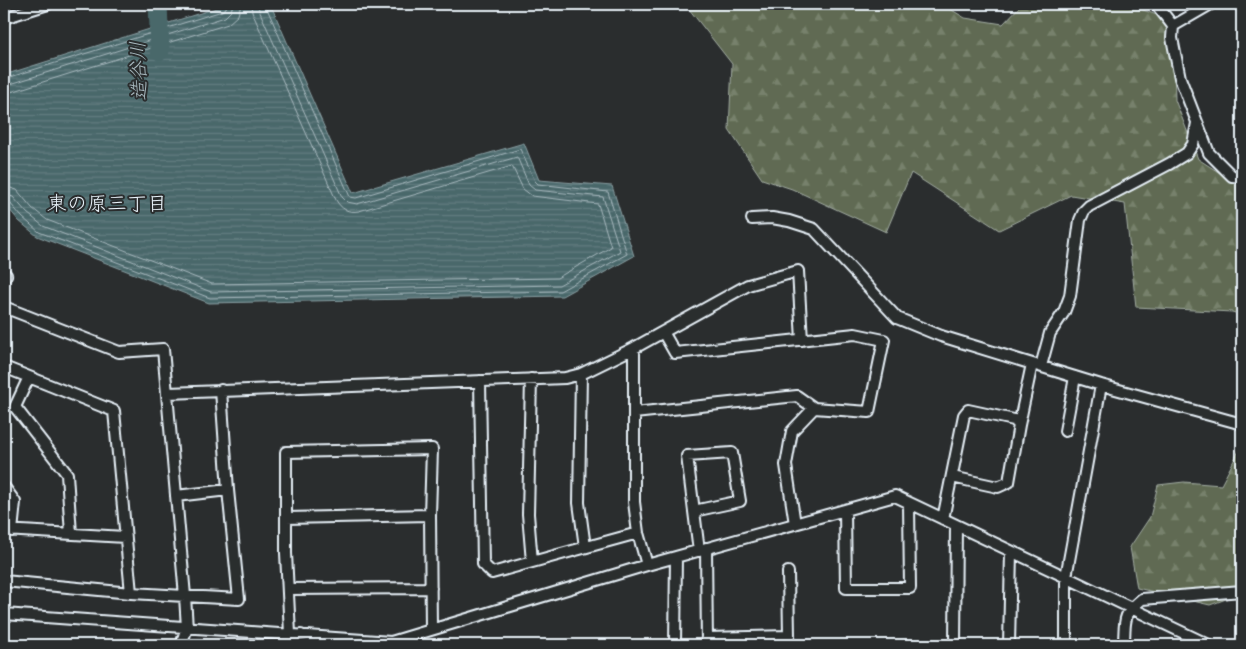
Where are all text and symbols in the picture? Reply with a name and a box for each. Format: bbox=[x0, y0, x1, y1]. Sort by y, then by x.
water label: 造谷川 bbox=[127, 40, 154, 101]
district label: 東の原三丁目 bbox=[47, 193, 167, 218]

